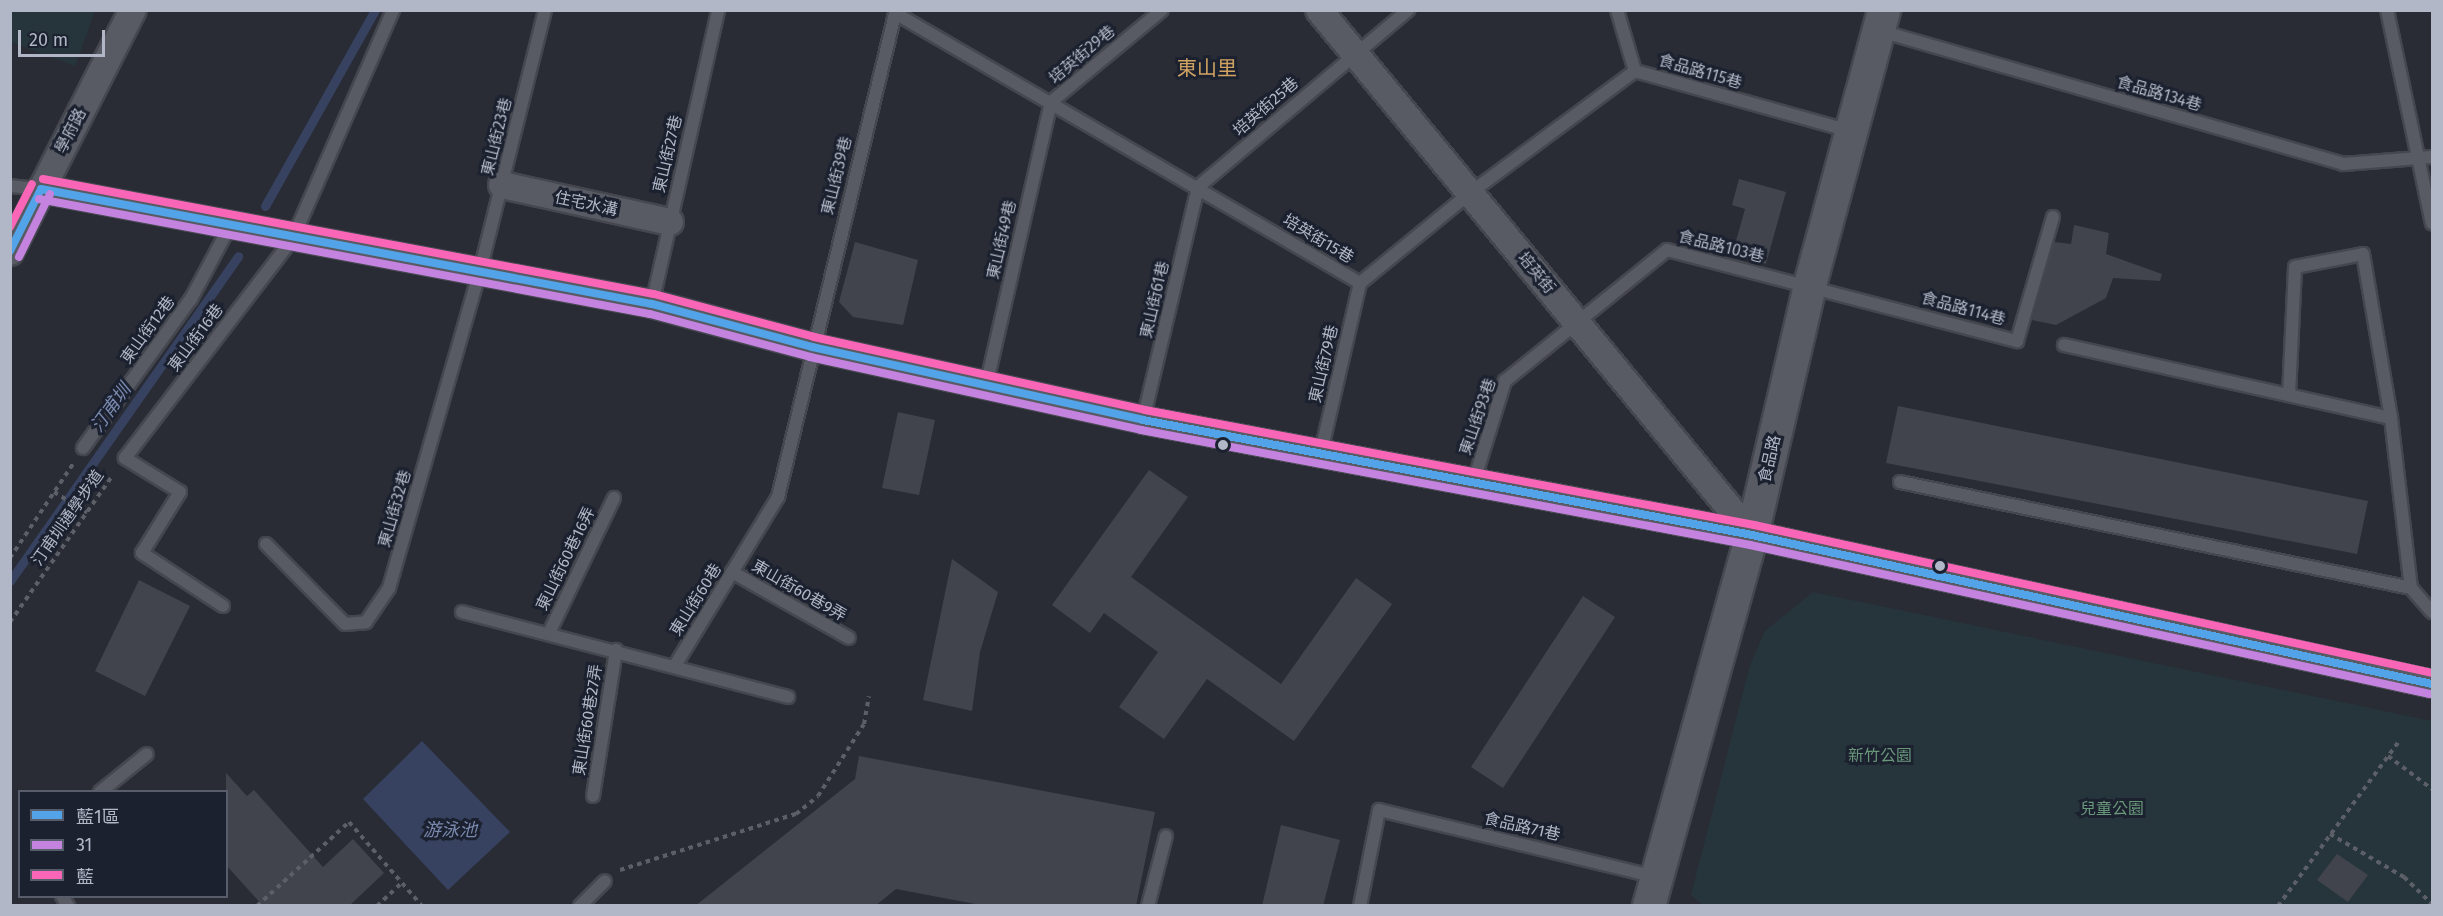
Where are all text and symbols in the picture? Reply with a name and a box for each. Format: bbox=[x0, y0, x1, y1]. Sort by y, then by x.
scale bar bbox=[21, 18, 108, 56]
street label: 培英街29巷 bbox=[1045, 22, 1119, 88]
text: 20 m bbox=[29, 29, 68, 51]
street label: 食品路115巷 bbox=[1656, 51, 1744, 93]
district label: 東山里 bbox=[1177, 56, 1237, 80]
street label: 食品路134巷 bbox=[2114, 73, 2204, 115]
street label: 培英街25巷 bbox=[1230, 74, 1302, 140]
street label: 東山街23巷 bbox=[478, 96, 516, 178]
street label: 學府路 bbox=[52, 105, 90, 157]
street label: 東山街27巷 bbox=[650, 113, 686, 195]
street label: 東山街39巷 bbox=[818, 135, 856, 217]
street label: 住宅水溝 bbox=[553, 188, 619, 220]
street label: 東山街49巷 bbox=[984, 199, 1020, 281]
street label: 培英街15巷 bbox=[1279, 210, 1357, 268]
street label: 食品路103巷 bbox=[1676, 227, 1766, 267]
street label: 培英街 bbox=[1513, 248, 1559, 298]
street label: 東山街61巷 bbox=[1137, 260, 1173, 340]
street label: 食品路114巷 bbox=[1919, 289, 2007, 329]
street label: 東山街12巷 bbox=[117, 292, 179, 368]
street label: 東山街16巷 bbox=[164, 300, 228, 376]
street label: 東山街79巷 bbox=[1306, 323, 1342, 405]
street label: 東山街93巷 bbox=[1456, 376, 1500, 458]
water label: 汀甫圳 bbox=[86, 380, 136, 436]
street label: 食品路 bbox=[1755, 433, 1785, 485]
unlabelled marker bbox=[1217, 439, 1229, 451]
street label: 汀甫圳通學步道 bbox=[28, 467, 108, 569]
street label: 東山街32巷 bbox=[375, 468, 415, 550]
street label: 東山街60巷16弄 bbox=[533, 504, 599, 614]
street label: 東山街60巷9弄 bbox=[748, 556, 850, 626]
street label: 東山街60巷 bbox=[666, 560, 726, 640]
unlabelled marker bbox=[1934, 560, 1946, 572]
street label: 東山街60巷27弄 bbox=[570, 663, 606, 777]
park label: 新竹公園 bbox=[1848, 746, 1912, 766]
legend bbox=[18, 790, 228, 898]
park label: 兒童公園 bbox=[2080, 799, 2144, 819]
text: 藍1區 bbox=[76, 806, 120, 828]
street label: 食品路71巷 bbox=[1482, 809, 1562, 845]
water label: 游泳池 bbox=[423, 819, 477, 841]
text: 31 bbox=[76, 834, 92, 856]
text: 藍 bbox=[76, 866, 94, 888]

